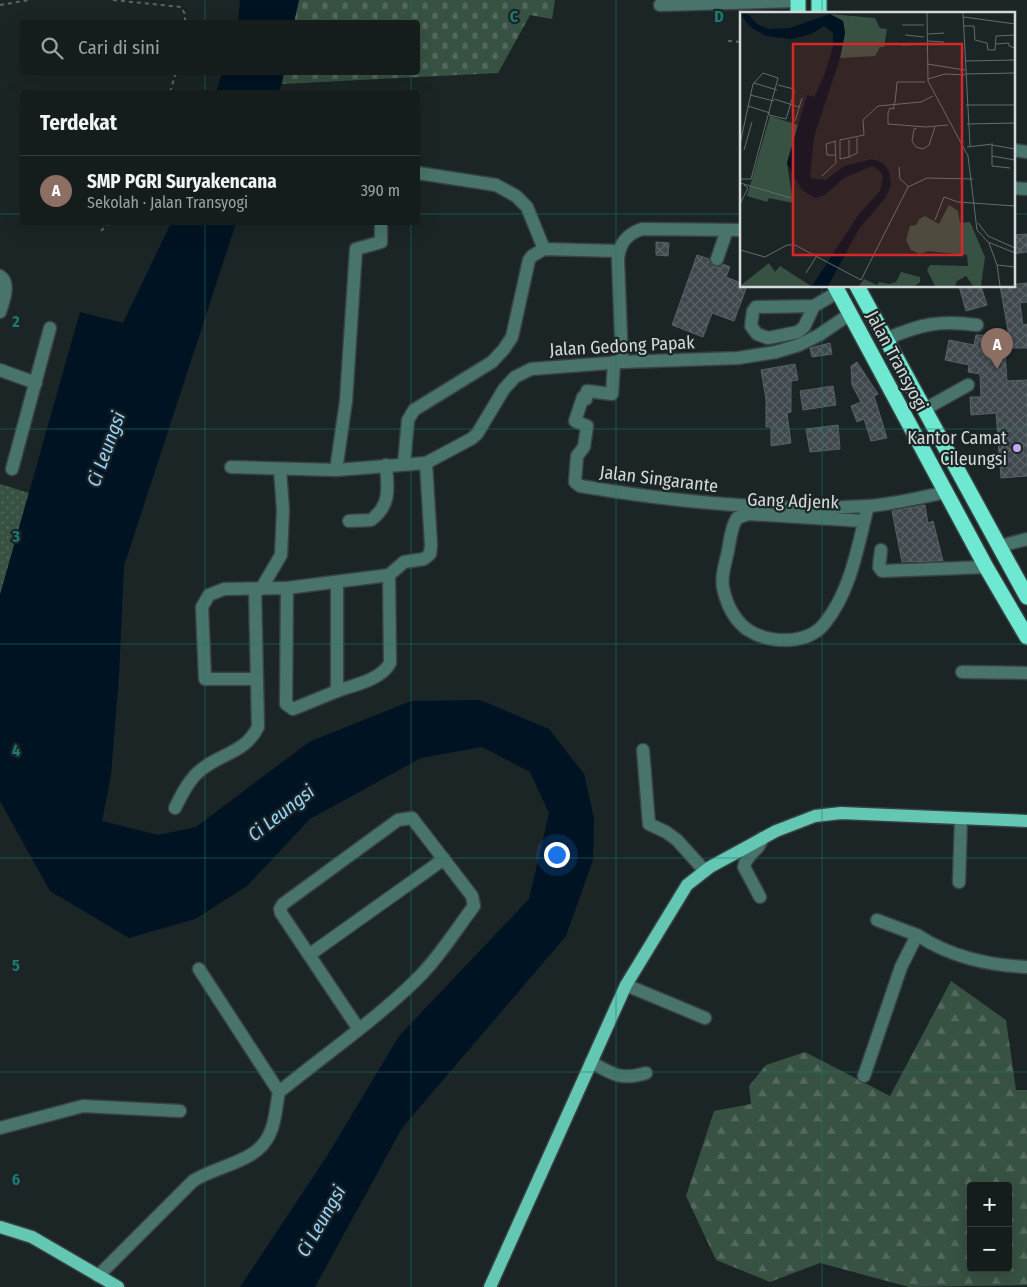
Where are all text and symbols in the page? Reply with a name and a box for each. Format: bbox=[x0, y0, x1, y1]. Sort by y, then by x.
text: C bbox=[510, 7, 519, 26]
text: D bbox=[714, 7, 724, 26]
inset map bbox=[740, 12, 1014, 288]
search box bbox=[20, 20, 420, 75]
icon: search bbox=[38, 34, 66, 62]
text: Cari di sini bbox=[78, 36, 160, 59]
text: Terdekat bbox=[40, 110, 117, 136]
text: SMP PGRI Suryakencana bbox=[87, 170, 277, 193]
text: A bbox=[52, 181, 60, 200]
text: 390 m bbox=[361, 181, 400, 200]
text: Sekolah · Jalan Transyogi bbox=[87, 193, 248, 212]
street label: Jalan Transyogi bbox=[861, 307, 933, 415]
text: 2 bbox=[11, 312, 20, 331]
pin: A bbox=[981, 328, 1013, 369]
street label: Jalan Gedong Papak bbox=[549, 331, 696, 361]
water label: Ci Leungsi bbox=[82, 408, 130, 490]
place label: Kantor Camat Cileungsi bbox=[907, 427, 1007, 470]
marker: Kantor Camat Cileungsi bbox=[1011, 442, 1023, 454]
street label: Jalan Singarante bbox=[599, 461, 720, 497]
street label: Gang Adjenk bbox=[747, 488, 840, 514]
text: 3 bbox=[11, 527, 20, 546]
text: 4 bbox=[12, 741, 20, 760]
water label: Ci Leungsi bbox=[243, 780, 319, 846]
your location bbox=[544, 842, 570, 868]
text: 5 bbox=[12, 956, 20, 975]
text: 6 bbox=[12, 1170, 20, 1189]
water label: Ci Leungsi bbox=[291, 1181, 351, 1261]
map controls bbox=[967, 1182, 1012, 1272]
button: + bbox=[967, 1182, 1012, 1227]
button: − bbox=[967, 1227, 1012, 1272]

